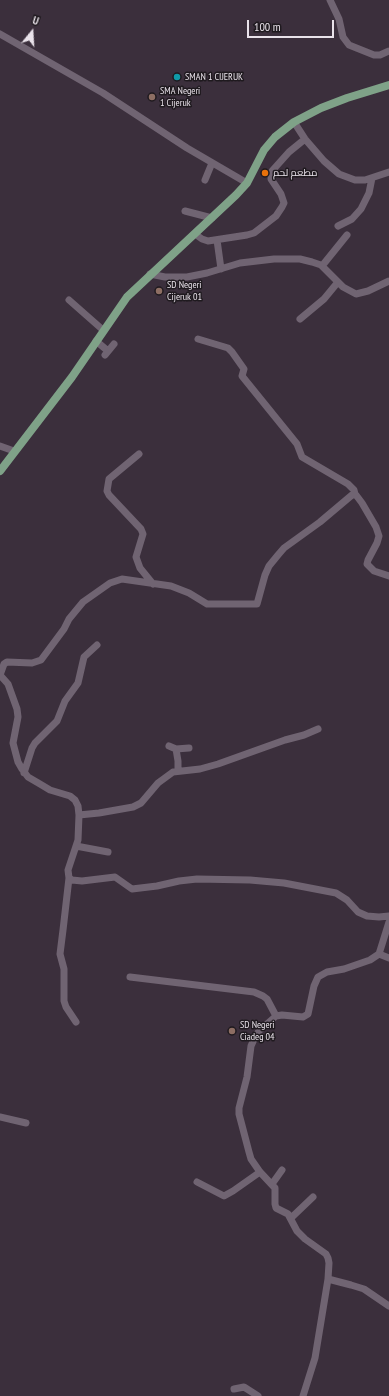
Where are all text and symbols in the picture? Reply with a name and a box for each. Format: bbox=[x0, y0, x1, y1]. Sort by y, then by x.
north arrow bbox=[12, 12, 52, 52]
scale bar bbox=[249, 12, 336, 38]
text: U bbox=[31, 13, 41, 28]
text: 100 m bbox=[254, 19, 281, 34]
place label: SMAN 1 CIJERUK bbox=[185, 71, 243, 83]
marker: SMAN 1 CIJERUK bbox=[172, 72, 182, 82]
place label: SMA Negeri 1 Cijeruk bbox=[160, 85, 200, 108]
marker: SMA Negeri 1 Cijeruk bbox=[147, 92, 157, 102]
place label: مطعم لحم bbox=[273, 167, 317, 179]
marker: مطعم لحم bbox=[260, 168, 270, 178]
place label: SD Negeri Cijeruk 01 bbox=[167, 279, 202, 302]
marker: SD Negeri Cijeruk 01 bbox=[154, 286, 164, 296]
place label: SD Negeri Ciadeg 04 bbox=[240, 1019, 275, 1042]
marker: SD Negeri Ciadeg 04 bbox=[227, 1026, 237, 1036]

